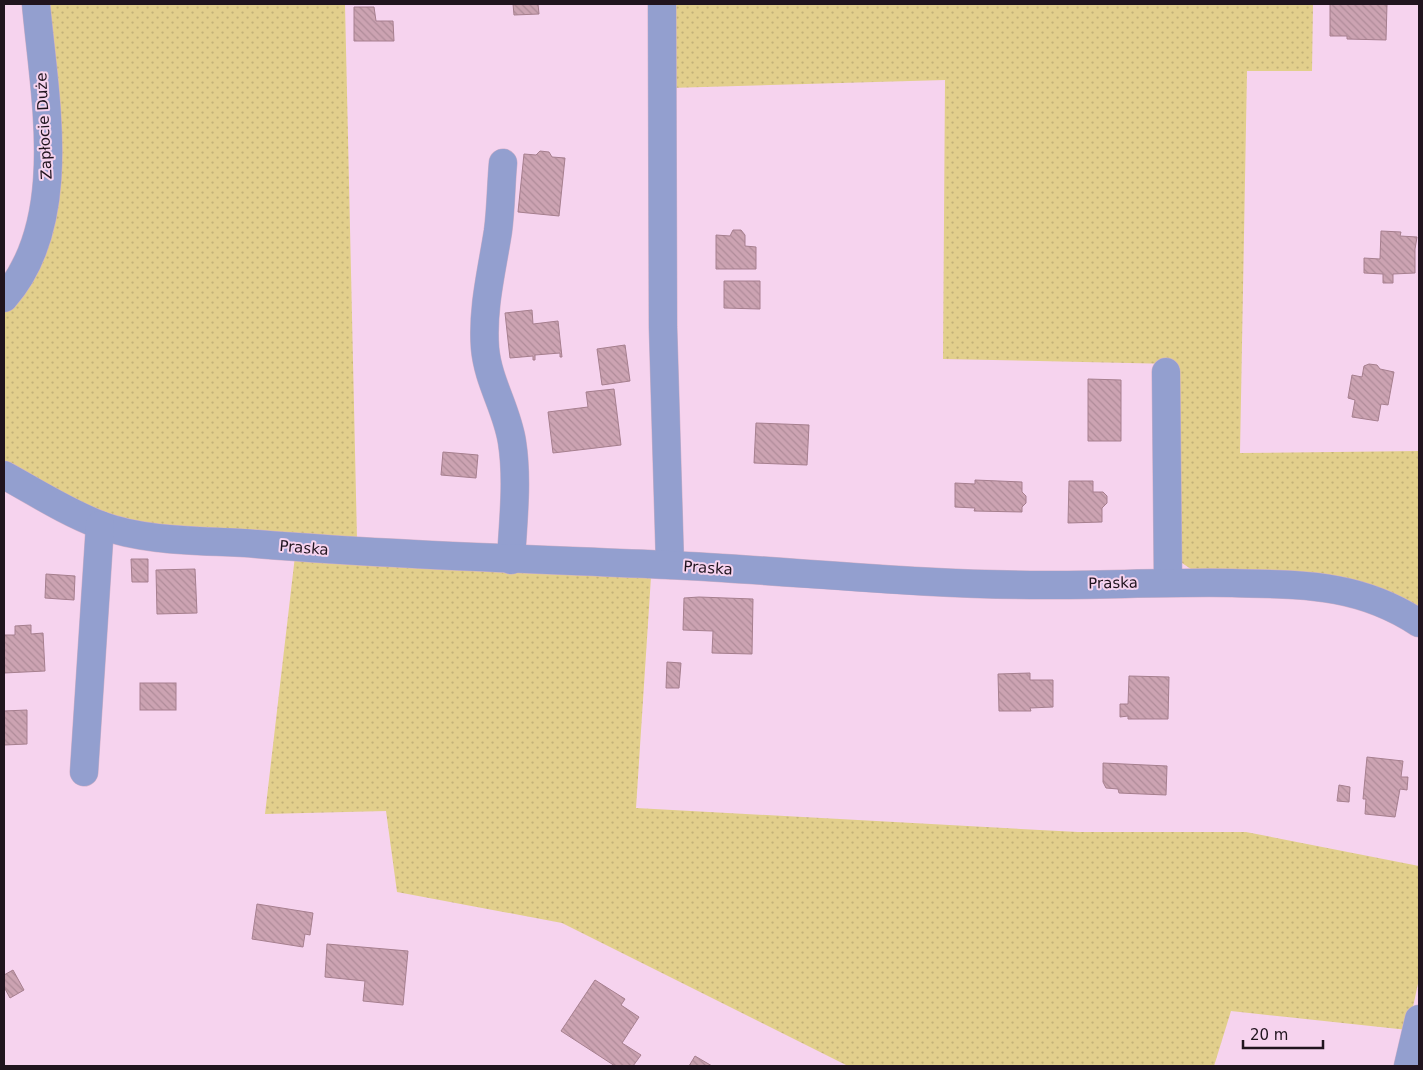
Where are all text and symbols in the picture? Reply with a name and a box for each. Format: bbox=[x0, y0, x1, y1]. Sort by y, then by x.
street label: Zapłocie Duże bbox=[32, 72, 56, 180]
street label: Praska bbox=[279, 537, 329, 559]
street label: Praska bbox=[683, 557, 733, 579]
street label: Praska bbox=[1088, 574, 1138, 592]
scale bar bbox=[1243, 1018, 1323, 1050]
text: 20 m bbox=[1250, 1026, 1288, 1044]

